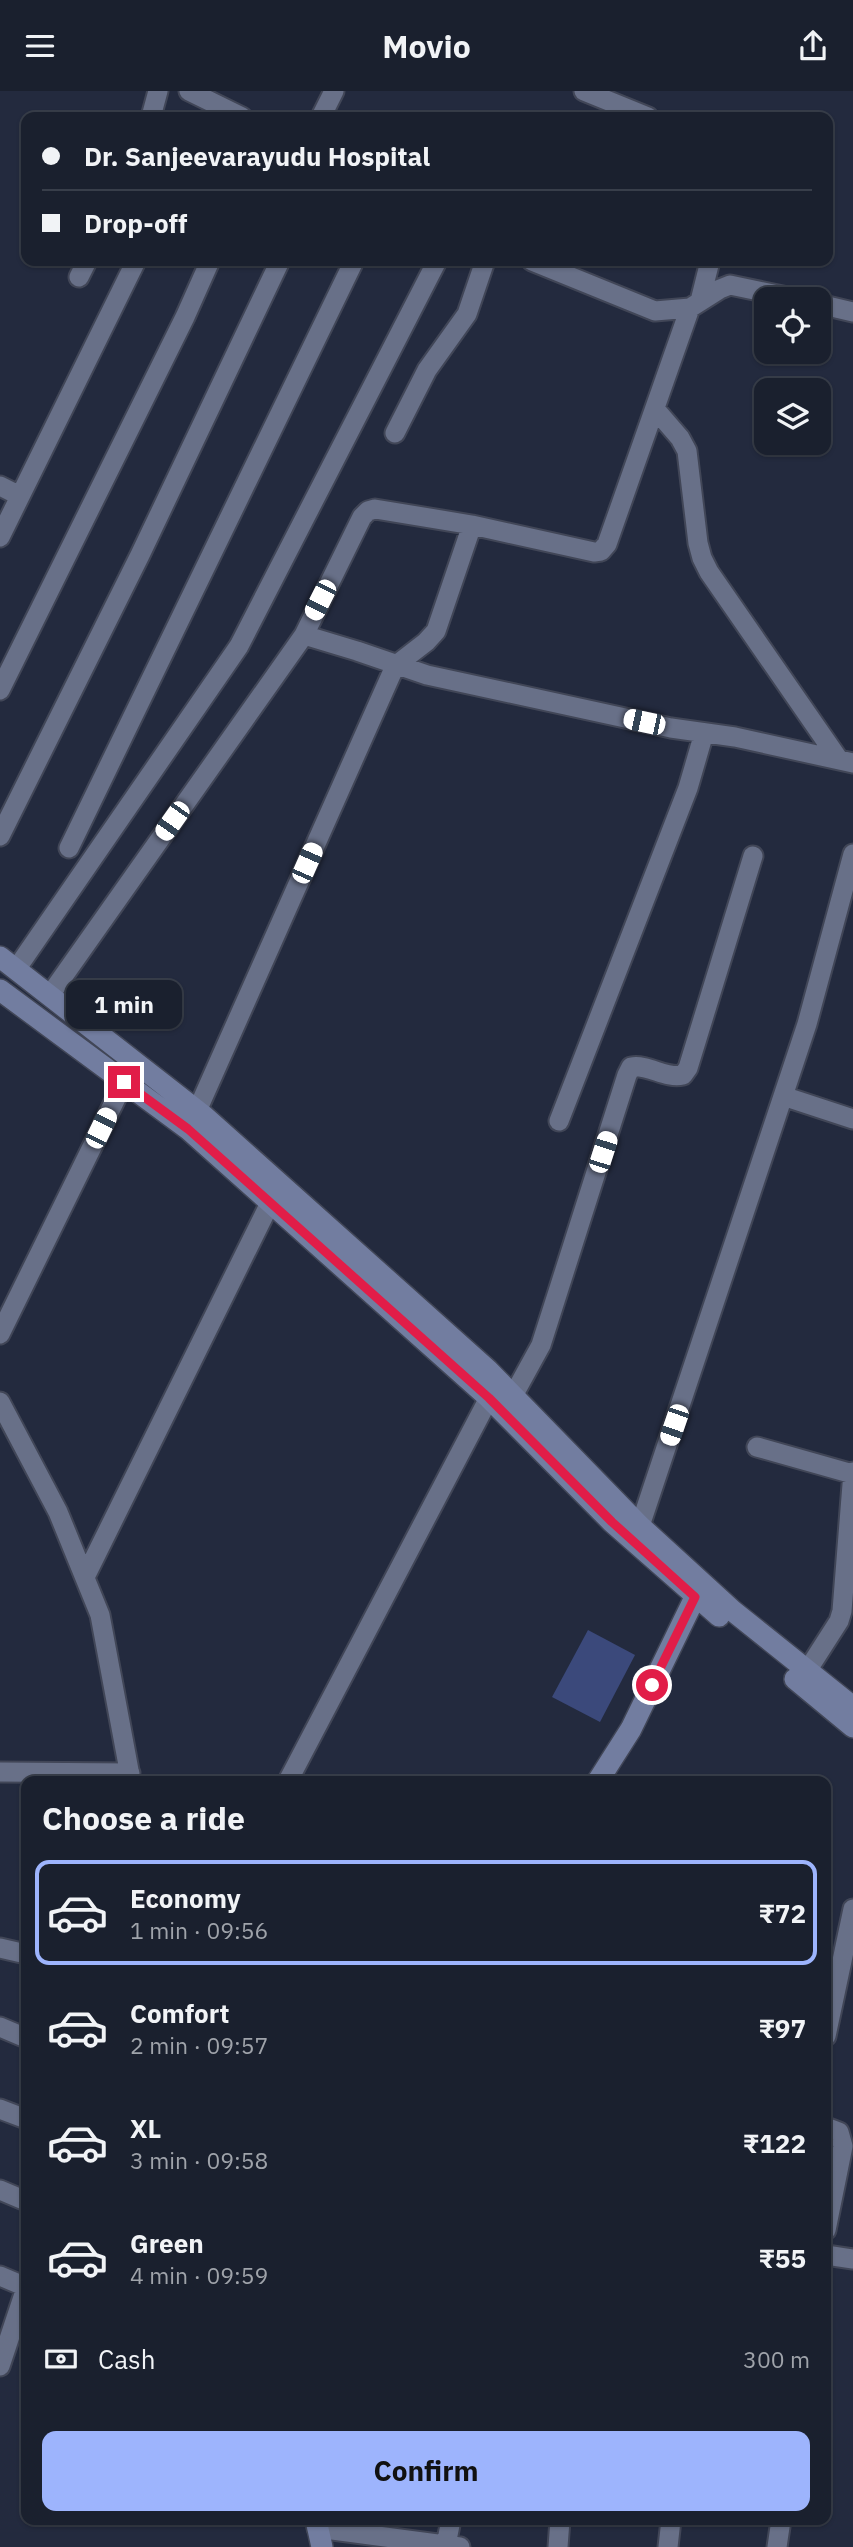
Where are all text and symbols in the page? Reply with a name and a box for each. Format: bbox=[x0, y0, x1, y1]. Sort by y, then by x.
text: Movio bbox=[382, 25, 471, 67]
icon: menu bbox=[21, 27, 59, 65]
icon: share bbox=[794, 27, 832, 65]
text: Dr. Sanjeevarayudu Hospital bbox=[84, 139, 430, 173]
text: Drop-off bbox=[84, 206, 187, 240]
map controls bbox=[754, 287, 831, 455]
button: locate bbox=[754, 287, 831, 364]
button: layers bbox=[754, 378, 831, 455]
car bbox=[302, 577, 339, 623]
car bbox=[622, 707, 667, 737]
car bbox=[152, 798, 193, 844]
car bbox=[289, 840, 326, 886]
callout: 1 min bbox=[66, 981, 182, 1030]
text: 1 min bbox=[94, 989, 154, 1019]
route end bbox=[108, 1066, 140, 1098]
car bbox=[83, 1105, 120, 1151]
car bbox=[587, 1129, 620, 1175]
car bbox=[658, 1402, 691, 1448]
route start bbox=[636, 1669, 668, 1701]
text: Choose a ride bbox=[42, 1797, 245, 1839]
icon: car bbox=[46, 1881, 109, 1944]
text: Economy bbox=[130, 1881, 241, 1915]
text: ₹72 bbox=[758, 1896, 806, 1930]
text: 1 min · 09:56 bbox=[130, 1915, 268, 1945]
icon: car bbox=[46, 1996, 109, 2059]
text: Comfort bbox=[130, 1996, 229, 2030]
text: ₹97 bbox=[758, 2011, 806, 2045]
text: 2 min · 09:57 bbox=[130, 2030, 268, 2060]
icon: car bbox=[46, 2111, 109, 2174]
text: XL bbox=[130, 2111, 161, 2145]
text: ₹122 bbox=[743, 2126, 806, 2160]
text: 3 min · 09:58 bbox=[130, 2145, 268, 2175]
icon: car bbox=[46, 2226, 109, 2289]
text: Green bbox=[130, 2226, 204, 2260]
text: ₹55 bbox=[758, 2241, 806, 2275]
text: 4 min · 09:59 bbox=[130, 2260, 268, 2290]
icon: cash bbox=[42, 2340, 80, 2378]
text: Cash bbox=[98, 2342, 155, 2376]
text: 300 m bbox=[743, 2344, 810, 2374]
button: Confirm bbox=[42, 2431, 810, 2511]

